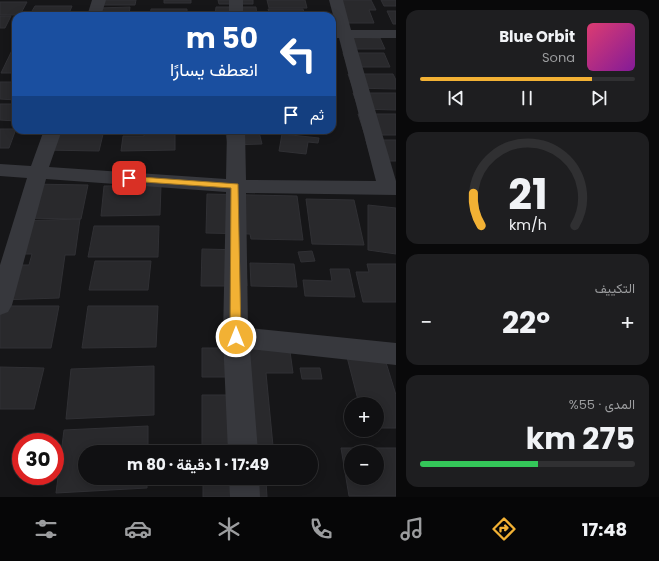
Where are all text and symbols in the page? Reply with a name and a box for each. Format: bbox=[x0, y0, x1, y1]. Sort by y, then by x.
text: 50 m bbox=[186, 19, 258, 58]
text: Blue Orbit bbox=[499, 26, 575, 47]
icon: left bbox=[272, 28, 324, 80]
text: Sona bbox=[542, 48, 575, 67]
text: انعطف يسارًا bbox=[170, 57, 258, 82]
icon: previous bbox=[445, 87, 467, 109]
icon: pause bbox=[516, 87, 538, 109]
icon: next bbox=[588, 87, 610, 109]
icon: arrive bbox=[280, 104, 302, 126]
text: ثم bbox=[310, 104, 324, 125]
pin bbox=[112, 161, 146, 195]
text: 21 bbox=[508, 164, 547, 223]
icon: arrive bbox=[118, 167, 140, 189]
text: km/h bbox=[508, 214, 547, 234]
text: التكييف bbox=[595, 279, 635, 298]
text: 22° bbox=[502, 301, 550, 344]
text: − bbox=[420, 307, 432, 338]
text: + bbox=[620, 307, 635, 338]
position arrow bbox=[215, 316, 257, 358]
text: المدى · 55% bbox=[569, 395, 635, 414]
map controls bbox=[344, 397, 384, 485]
button: + bbox=[344, 397, 384, 437]
text: 275 km bbox=[526, 417, 635, 460]
speed limit sign: 30 bbox=[12, 433, 64, 485]
button: − bbox=[344, 445, 384, 485]
text: 17:49 · 1 دقيقة · 80 m bbox=[127, 454, 269, 475]
icon: filters bbox=[32, 515, 60, 543]
icon: car bbox=[124, 515, 152, 543]
icon: climate bbox=[215, 515, 243, 543]
icon: phone bbox=[307, 515, 335, 543]
icon: music bbox=[398, 515, 426, 543]
icon: directions bbox=[490, 515, 518, 543]
text: 17:48 bbox=[582, 517, 627, 542]

